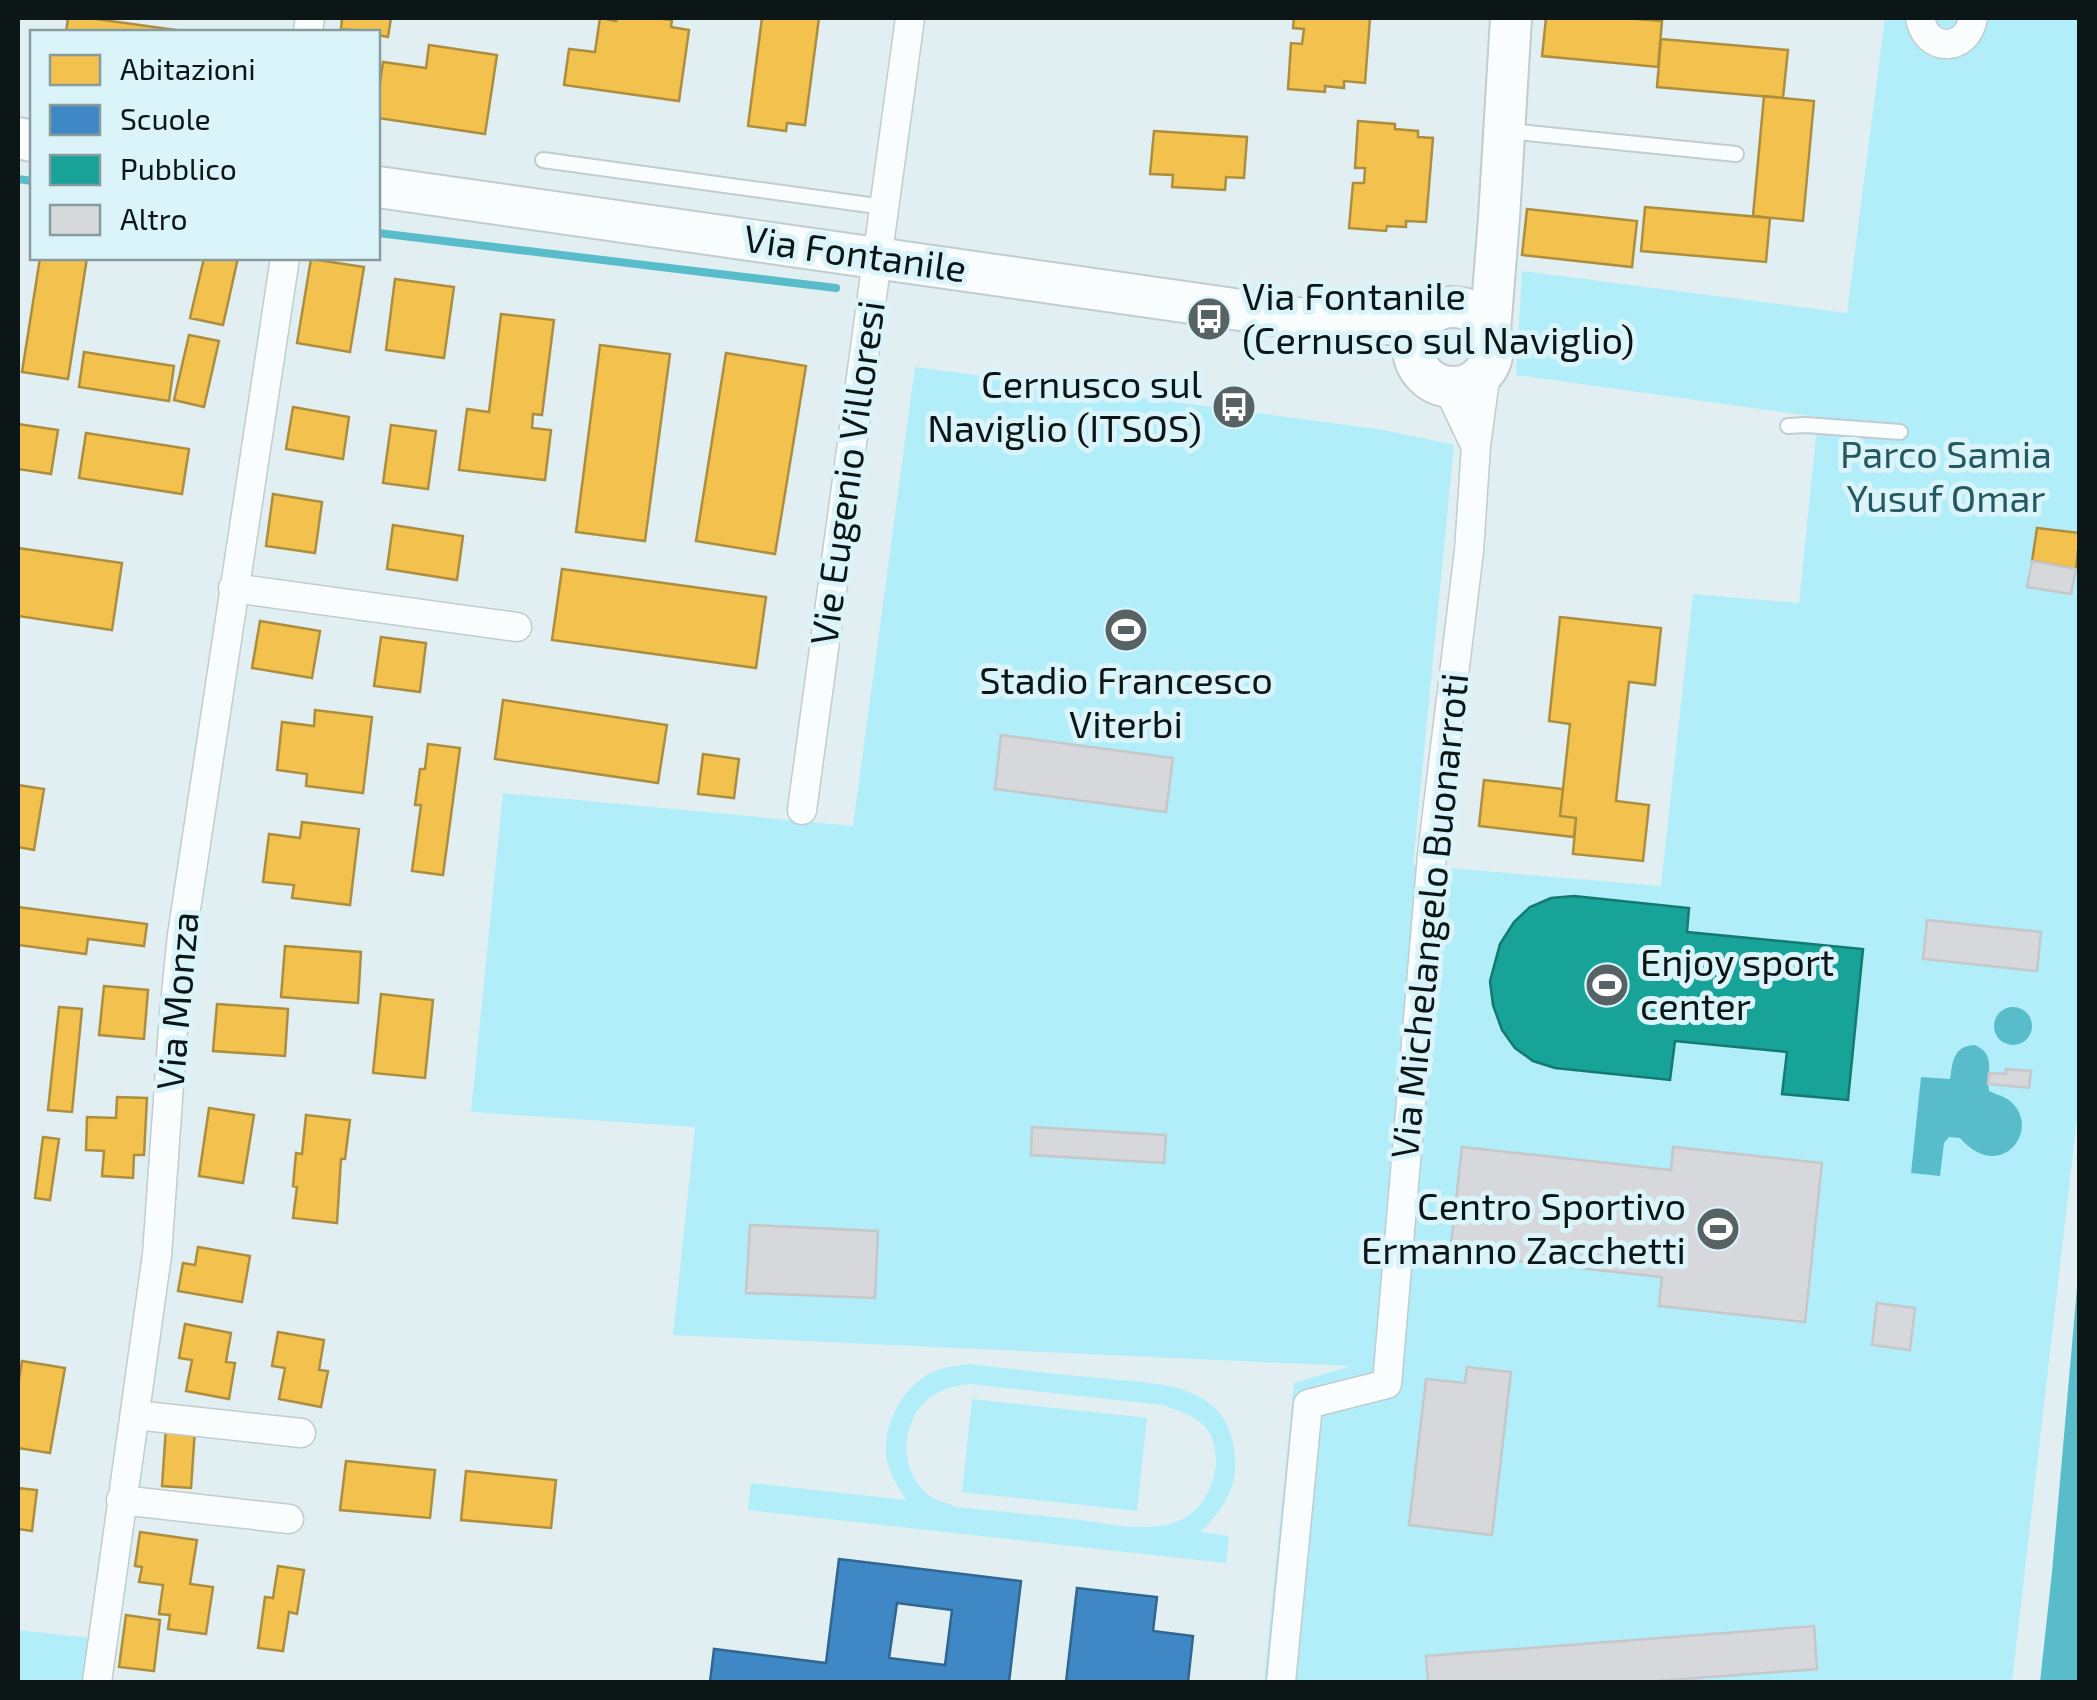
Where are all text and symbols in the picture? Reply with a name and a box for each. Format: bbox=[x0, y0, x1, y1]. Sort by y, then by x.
legend bbox=[30, 30, 380, 260]
text: Abitazioni bbox=[120, 50, 256, 86]
text: Scuole bbox=[120, 100, 211, 136]
text: Pubblico bbox=[120, 150, 237, 186]
text: Altro bbox=[120, 200, 187, 236]
street label: Via Fontanile bbox=[741, 214, 969, 290]
place label: Via Fontanile (Cernusco sul Naviglio) bbox=[1242, 272, 1634, 362]
bus stop icon: Via Fontanile (Cernusco sul Naviglio) bbox=[1186, 296, 1232, 342]
street label: Vie Eugenio Villoresi bbox=[799, 298, 893, 648]
place label: Cernusco sul Naviglio (ITSOS) bbox=[927, 360, 1202, 450]
bus stop icon: Cernusco sul Naviglio (ITSOS) bbox=[1211, 384, 1257, 430]
park label: Parco Samia Yusuf Omar bbox=[1840, 430, 2052, 520]
sports icon: Stadio Francesco Viterbi bbox=[1103, 607, 1149, 653]
place label: Stadio Francesco Viterbi bbox=[979, 656, 1273, 746]
street label: Via Michelangelo Buonarroti bbox=[1380, 671, 1476, 1161]
street label: Via Monza bbox=[145, 910, 207, 1092]
place label: Enjoy sport center bbox=[1640, 938, 1835, 1028]
sports icon: Enjoy sport center bbox=[1584, 962, 1630, 1008]
place label: Centro Sportivo Ermanno Zacchetti bbox=[1361, 1182, 1686, 1272]
sports icon: Centro Sportivo Ermanno Zacchetti bbox=[1695, 1206, 1741, 1252]

